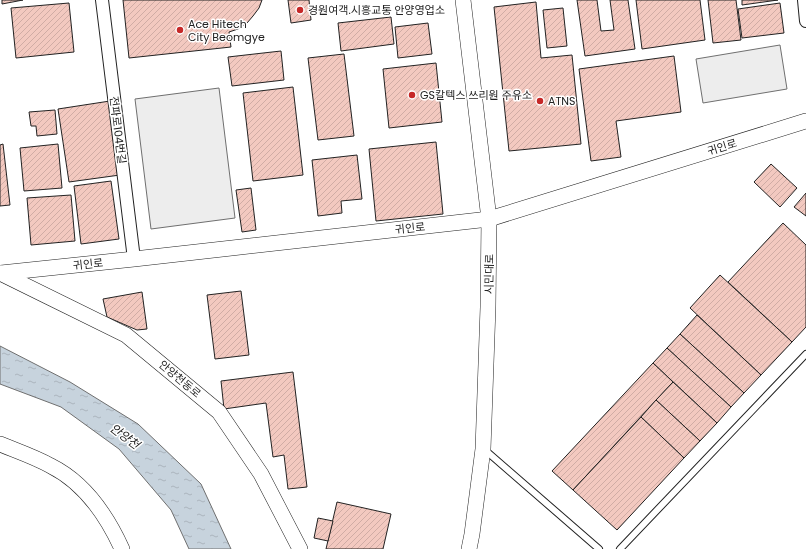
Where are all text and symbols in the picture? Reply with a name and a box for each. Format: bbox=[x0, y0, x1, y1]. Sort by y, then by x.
place label: 경원여객.시흥교통 안양영업소 bbox=[308, 2, 445, 18]
marker: 경원여객.시흥교통 안양영업소 bbox=[295, 5, 305, 15]
place label: Ace Hitech City Beomgye bbox=[188, 16, 265, 45]
marker: Ace Hitech City Beomgye bbox=[175, 25, 185, 35]
place label: GS칼텍스 쓰리원 주유소 bbox=[420, 87, 532, 103]
marker: GS칼텍스 쓰리원 주유소 bbox=[407, 90, 417, 100]
place label: ATNS bbox=[548, 93, 576, 109]
street label: 전파로104번길 bbox=[106, 95, 130, 165]
marker: ATNS bbox=[535, 96, 545, 106]
street label: 귀인로 bbox=[705, 135, 739, 159]
street label: 귀인로 bbox=[394, 218, 426, 238]
street label: 귀인로 bbox=[72, 254, 104, 274]
street label: 시민대로 bbox=[481, 254, 497, 294]
street label: 안양천동로 bbox=[155, 357, 205, 401]
water label: 안양천 bbox=[107, 419, 145, 454]

